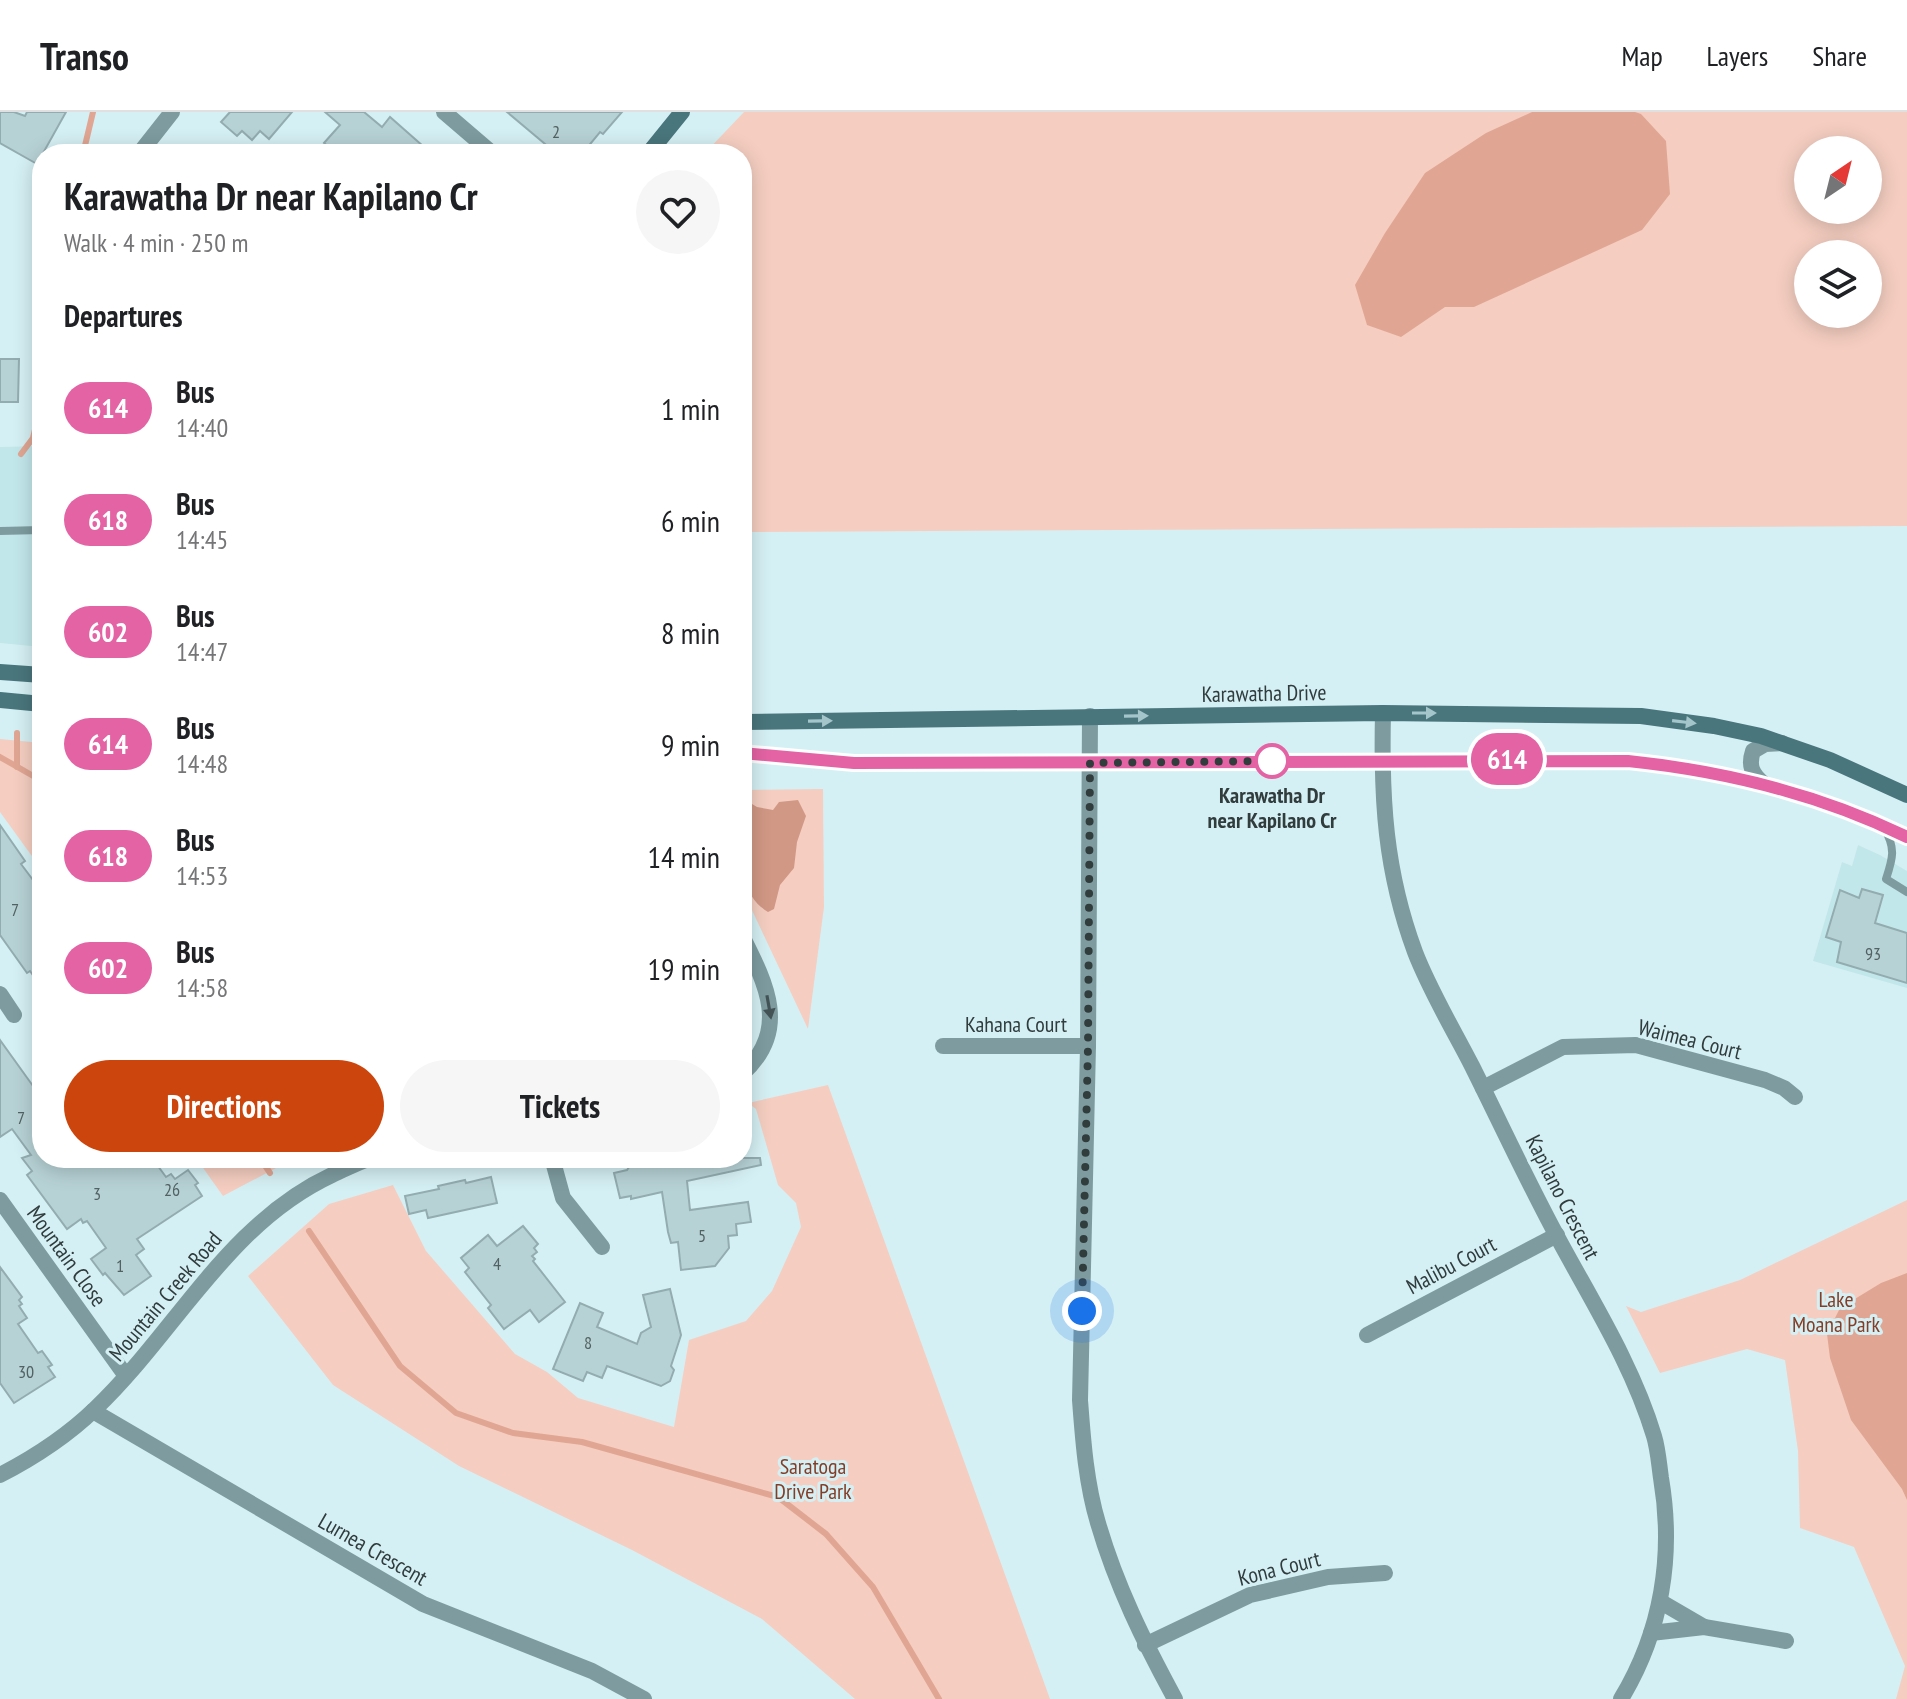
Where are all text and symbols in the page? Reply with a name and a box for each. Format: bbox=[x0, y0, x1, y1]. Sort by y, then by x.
text: Transo bbox=[40, 31, 129, 80]
text: Map bbox=[1621, 37, 1663, 74]
text: Layers bbox=[1707, 37, 1768, 74]
text: Share bbox=[1812, 37, 1867, 74]
house number: 2 bbox=[552, 120, 560, 143]
north arrow bbox=[1794, 136, 1882, 224]
map controls bbox=[1794, 136, 1882, 328]
button: heart bbox=[636, 170, 720, 254]
text: Karawatha Dr near Kapilano Cr bbox=[64, 171, 478, 220]
text: Walk · 4 min · 250 m bbox=[64, 226, 248, 259]
button: layers bbox=[1794, 240, 1882, 328]
text: Departures bbox=[64, 296, 182, 335]
text: Bus bbox=[176, 372, 215, 411]
text: 614 bbox=[88, 389, 128, 426]
text: 1 min bbox=[661, 389, 720, 428]
text: 14:40 bbox=[176, 411, 228, 444]
text: Bus bbox=[176, 484, 215, 523]
text: 618 bbox=[88, 501, 128, 538]
text: 6 min bbox=[661, 501, 720, 540]
text: 14:45 bbox=[176, 523, 228, 556]
text: Bus bbox=[176, 596, 215, 635]
text: 602 bbox=[88, 613, 128, 650]
text: 8 min bbox=[661, 613, 720, 652]
text: 14:47 bbox=[176, 635, 228, 668]
street label: Karawatha Drive bbox=[1201, 678, 1327, 708]
one-way arrow bbox=[1412, 707, 1437, 720]
text: Bus bbox=[176, 708, 215, 747]
one-way arrow bbox=[1124, 710, 1149, 722]
one-way arrow bbox=[808, 714, 833, 727]
one-way arrow bbox=[1671, 716, 1696, 729]
text: 614 bbox=[88, 725, 128, 762]
text: 9 min bbox=[661, 725, 720, 764]
line badge: 614 bbox=[1461, 733, 1553, 785]
text: 614 bbox=[1487, 740, 1527, 777]
marker: Karawatha Dr near Kapilano Cr bbox=[1255, 744, 1289, 778]
text: 14:48 bbox=[176, 747, 228, 780]
place label: Karawatha Dr near Kapilano Cr bbox=[1208, 781, 1337, 834]
text: Bus bbox=[176, 820, 215, 859]
text: 618 bbox=[88, 837, 128, 874]
text: 14 min bbox=[647, 837, 720, 876]
text: 14:53 bbox=[176, 859, 228, 892]
house number: 7 bbox=[11, 898, 19, 921]
text: Bus bbox=[176, 932, 215, 971]
house number: 93 bbox=[1865, 942, 1881, 965]
text: 602 bbox=[88, 949, 128, 986]
text: 19 min bbox=[647, 949, 720, 988]
text: 14:58 bbox=[176, 971, 228, 1004]
one-way arrow bbox=[763, 995, 775, 1020]
street label: Kahana Court bbox=[965, 1010, 1067, 1038]
street label: Waimea Court bbox=[1635, 1013, 1745, 1065]
button: Directions bbox=[64, 1060, 384, 1152]
button: Tickets bbox=[400, 1060, 720, 1152]
house number: 7 bbox=[17, 1106, 25, 1129]
street label: Kapilano Crescent bbox=[1520, 1130, 1606, 1264]
house number: 26 bbox=[164, 1178, 180, 1201]
house number: 3 bbox=[93, 1182, 101, 1205]
street label: Mountain Close bbox=[21, 1200, 113, 1312]
house number: 5 bbox=[698, 1224, 706, 1247]
street label: Mountain Creek Road bbox=[103, 1225, 227, 1367]
street label: Malibu Court bbox=[1401, 1230, 1501, 1300]
house number: 4 bbox=[493, 1252, 501, 1275]
house number: 1 bbox=[116, 1254, 124, 1277]
park label: Lake Moana Park bbox=[1792, 1285, 1881, 1338]
your location bbox=[1062, 1291, 1102, 1331]
house number: 8 bbox=[584, 1331, 592, 1354]
house number: 30 bbox=[18, 1360, 34, 1383]
park label: Saratoga Drive Park bbox=[774, 1452, 852, 1505]
street label: Lurnea Crescent bbox=[314, 1507, 432, 1591]
street label: Kona Court bbox=[1235, 1544, 1323, 1592]

